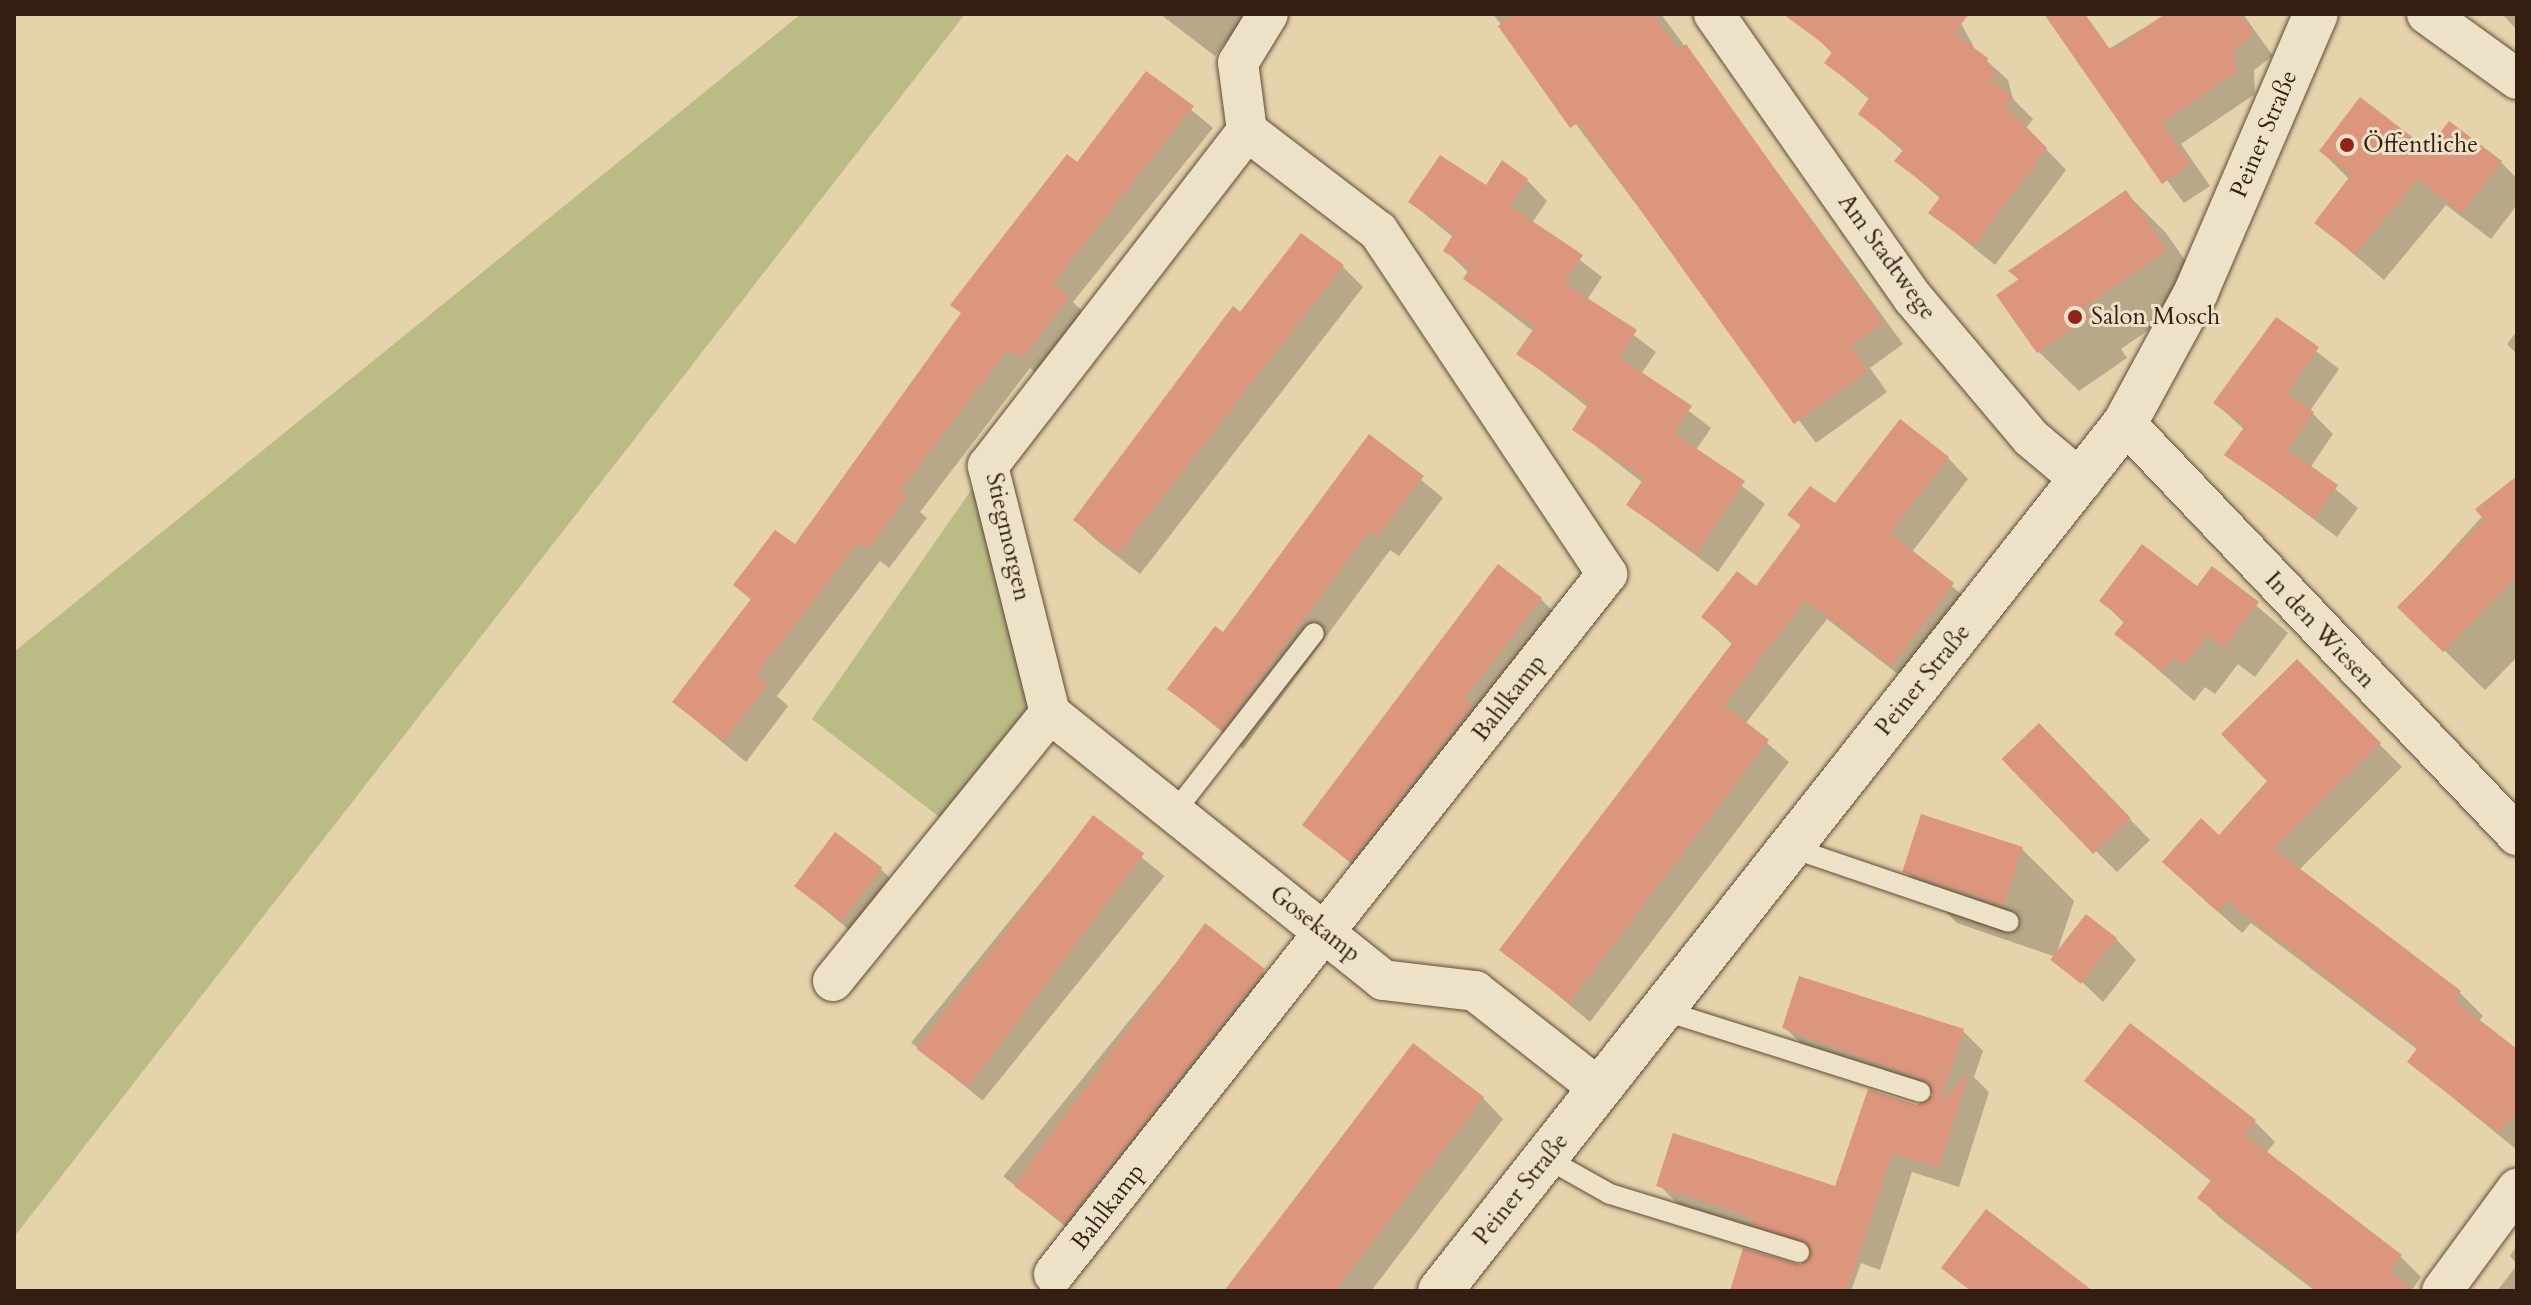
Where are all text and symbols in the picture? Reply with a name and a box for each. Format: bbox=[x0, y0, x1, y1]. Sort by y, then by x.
street label: Peiner Straße bbox=[2224, 66, 2304, 202]
place label: Öffentliche bbox=[2363, 131, 2478, 159]
marker: Öffentliche bbox=[2338, 136, 2356, 154]
street label: Am Stadtwege bbox=[1832, 188, 1942, 326]
place label: Salon Mosch bbox=[2091, 303, 2220, 331]
marker: Salon Mosch bbox=[2066, 308, 2084, 326]
street label: Stiegmorgen bbox=[979, 470, 1037, 604]
street label: In den Wiesen bbox=[2259, 566, 2381, 694]
street label: Peiner Straße bbox=[1869, 618, 1977, 742]
street label: Bahlkamp bbox=[1466, 649, 1552, 747]
street label: Gosekamp bbox=[1264, 880, 1366, 968]
street label: Peiner Straße bbox=[1467, 1127, 1575, 1251]
street label: Bahlkamp bbox=[1065, 1158, 1151, 1256]

